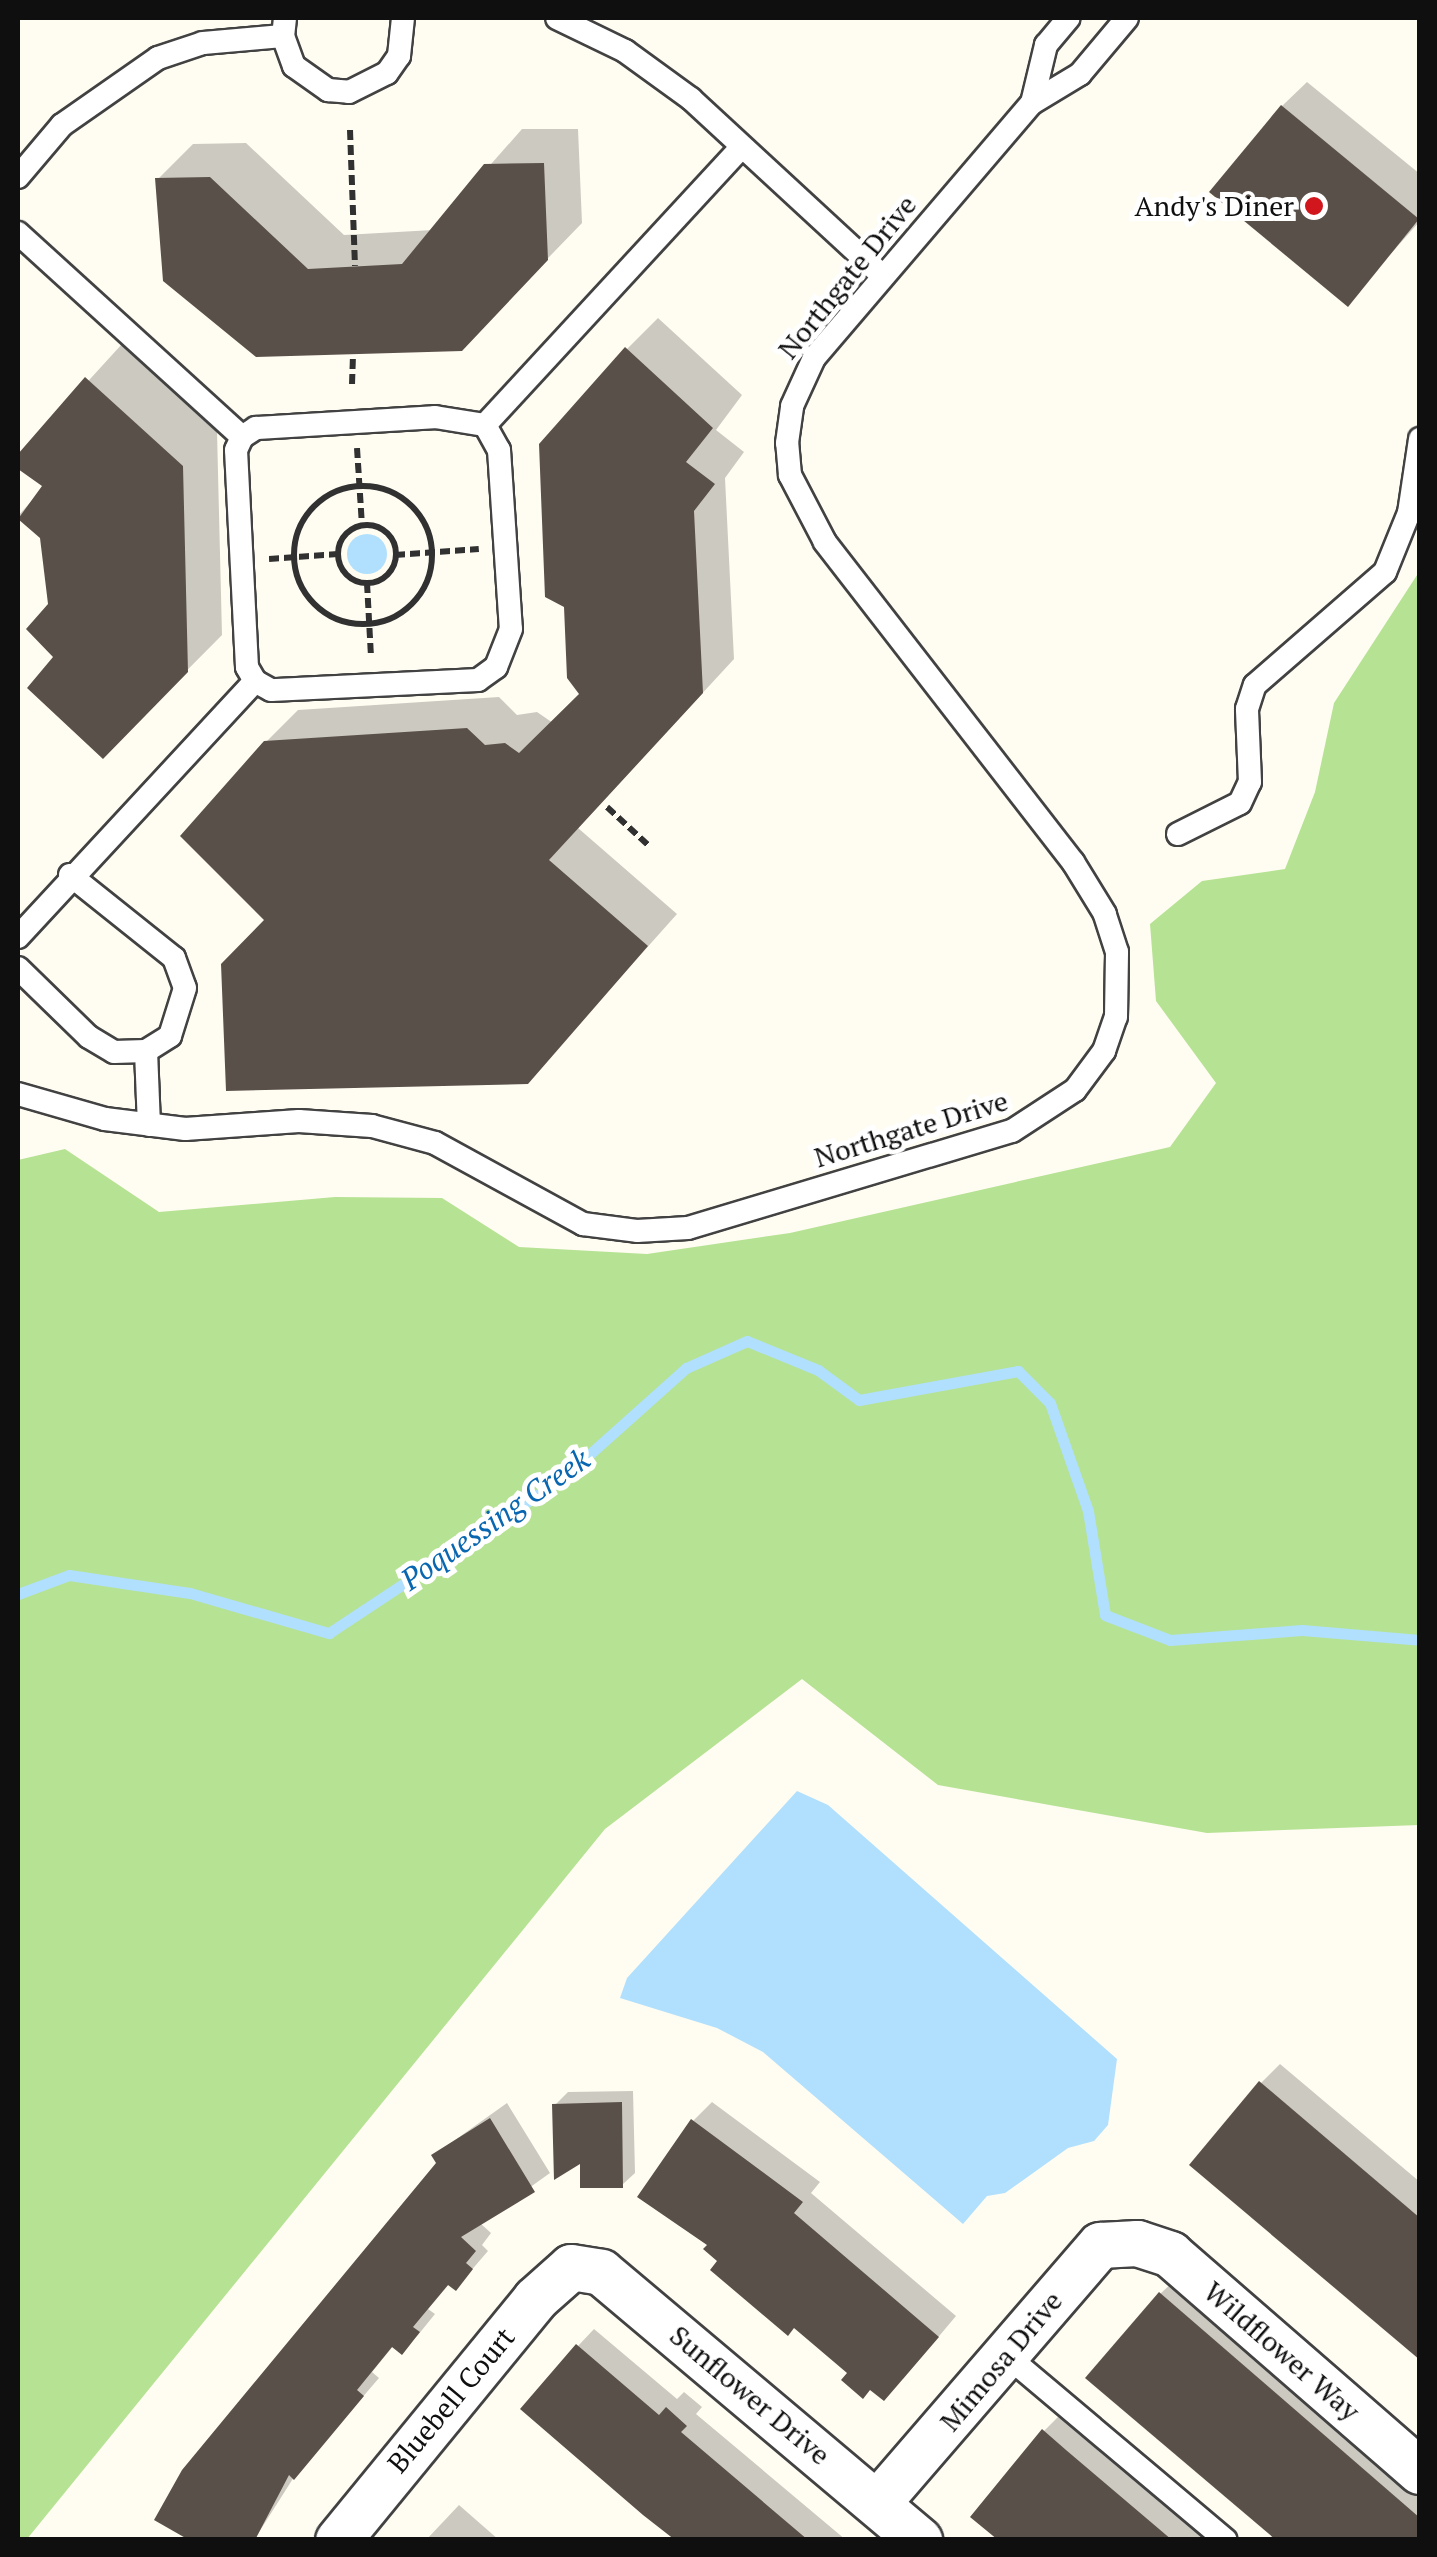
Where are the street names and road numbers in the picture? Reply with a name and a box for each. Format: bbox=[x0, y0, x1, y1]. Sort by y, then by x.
street label: Northgate Drive bbox=[771, 189, 923, 365]
street label: Northgate Drive bbox=[810, 1084, 1012, 1174]
street label: Wildflower Way bbox=[1197, 2274, 1367, 2428]
street label: Mimosa Drive bbox=[933, 2284, 1069, 2438]
street label: Sunflower Drive bbox=[663, 2318, 837, 2472]
street label: Bluebell Court bbox=[381, 2321, 521, 2479]

